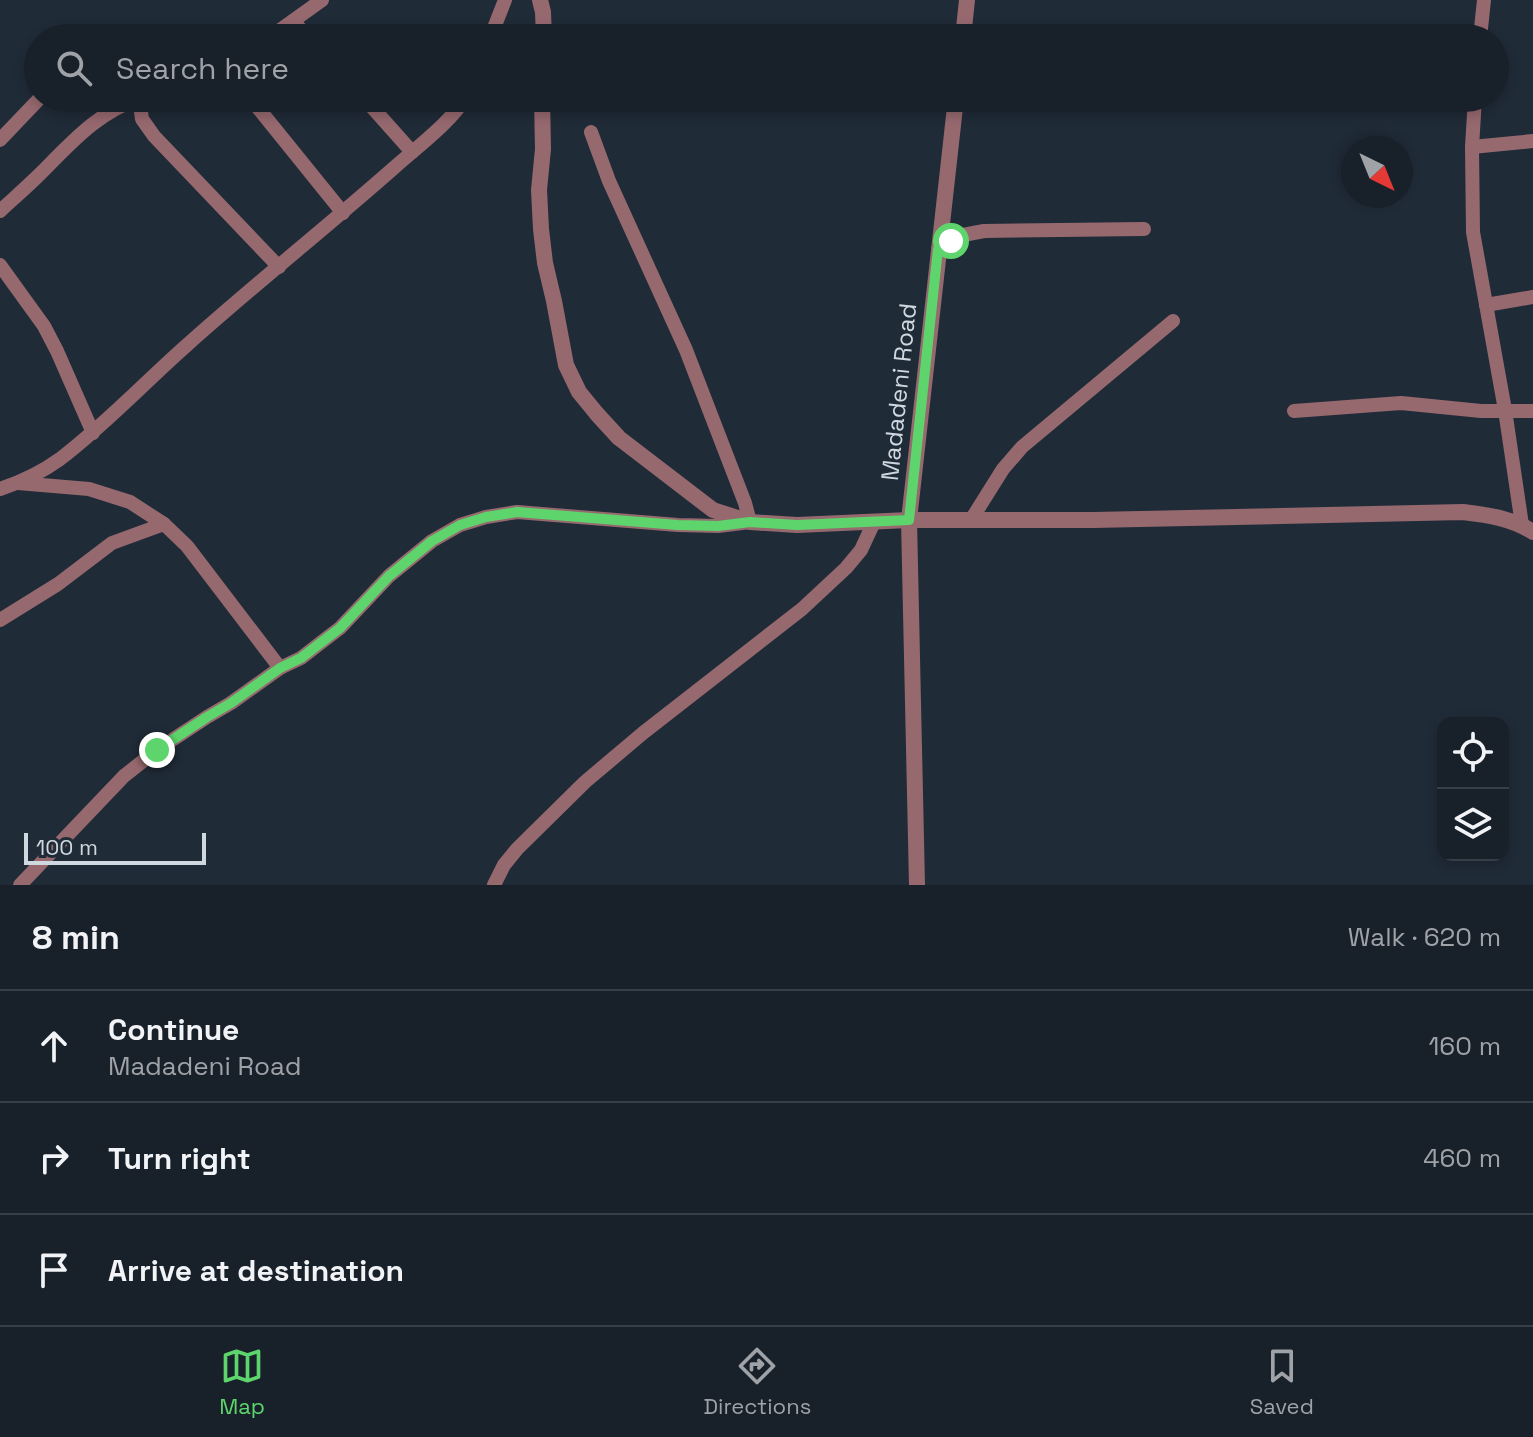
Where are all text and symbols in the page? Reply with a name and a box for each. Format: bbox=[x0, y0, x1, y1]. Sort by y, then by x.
search box bbox=[24, 24, 1509, 112]
icon: search bbox=[52, 46, 96, 90]
text: Search here bbox=[116, 49, 289, 88]
north arrow bbox=[1341, 136, 1413, 208]
route start bbox=[933, 223, 969, 259]
street label: Madadeni Road bbox=[874, 302, 923, 482]
map controls bbox=[1437, 717, 1509, 861]
button: locate bbox=[1437, 717, 1509, 789]
route end bbox=[139, 732, 175, 768]
button: layers bbox=[1437, 789, 1509, 861]
scale bar bbox=[24, 829, 206, 865]
text: 100 m bbox=[36, 833, 98, 861]
text: 8 min bbox=[32, 916, 120, 959]
text: Walk · 620 m bbox=[1348, 920, 1501, 954]
text: Continue bbox=[108, 1010, 239, 1049]
icon: ahead bbox=[32, 1024, 76, 1068]
text: 160 m bbox=[1429, 1029, 1501, 1063]
text: Madadeni Road bbox=[108, 1049, 301, 1083]
icon: right bbox=[32, 1136, 76, 1180]
text: Turn right bbox=[108, 1139, 251, 1178]
text: 460 m bbox=[1423, 1141, 1501, 1175]
icon: arrive bbox=[32, 1248, 76, 1292]
text: Arrive at destination bbox=[108, 1251, 404, 1290]
tab: Map bbox=[219, 1344, 265, 1420]
tab: Directions bbox=[703, 1344, 811, 1420]
tab: Saved bbox=[1250, 1344, 1314, 1420]

